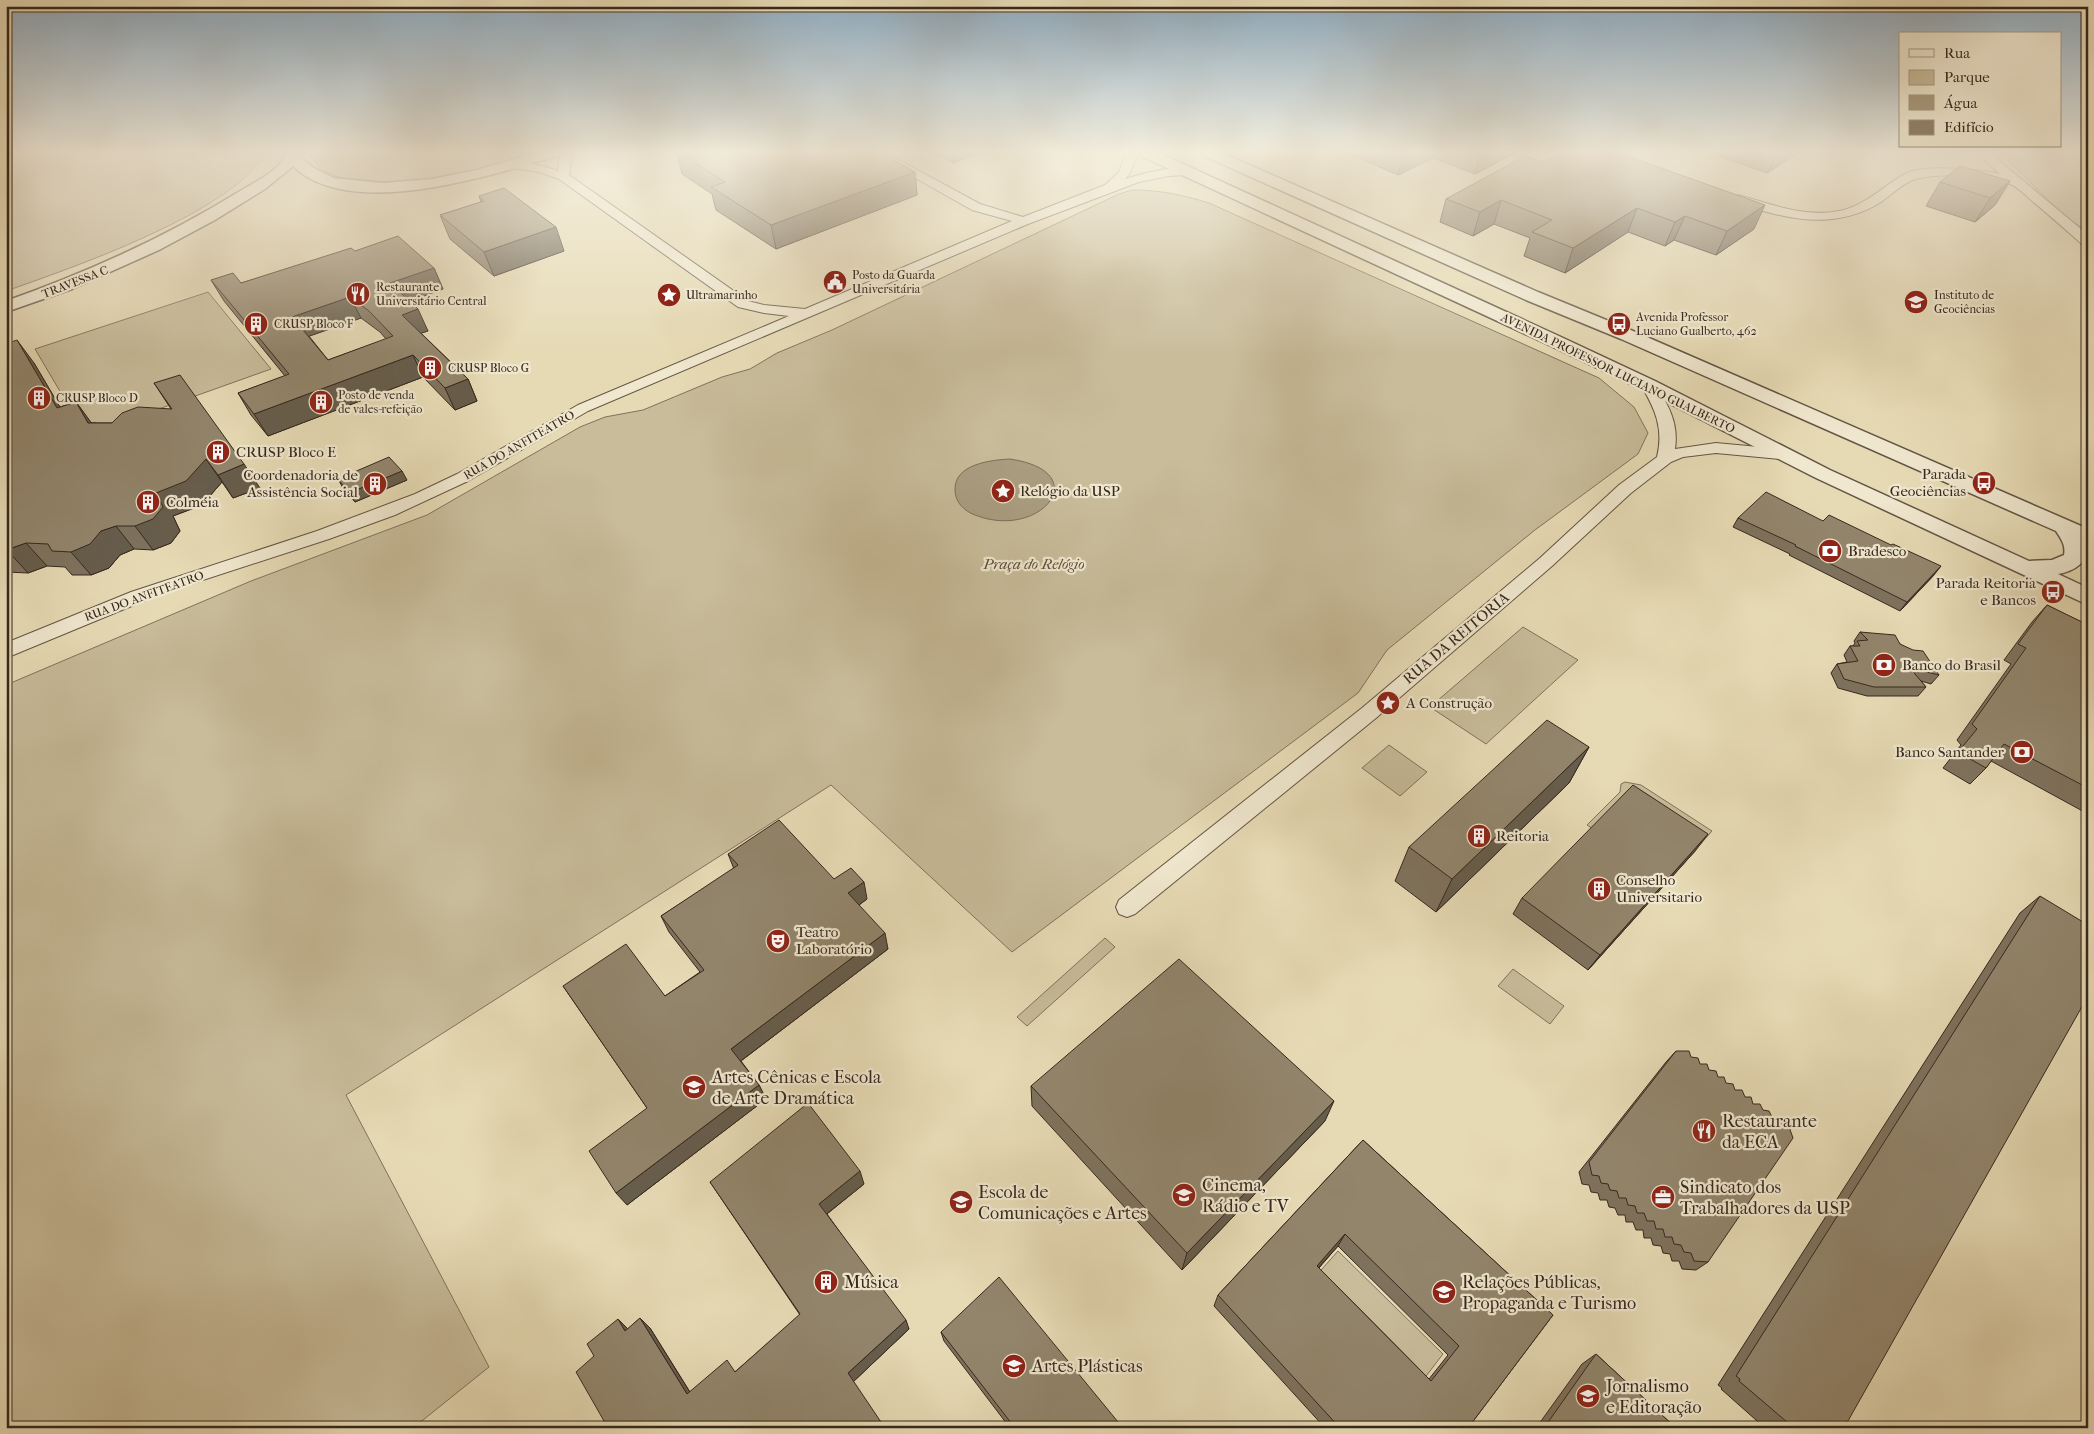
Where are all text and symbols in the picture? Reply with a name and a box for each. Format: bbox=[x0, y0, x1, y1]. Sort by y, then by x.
legend bbox=[1899, 32, 2062, 148]
text: Rua bbox=[1944, 44, 1971, 62]
text: Parque bbox=[1944, 68, 1990, 86]
text: Água bbox=[1943, 94, 1978, 112]
text: Edifício bbox=[1944, 118, 1994, 136]
street label: TRAVESSA C bbox=[40, 263, 110, 301]
place label: Posto da Guarda Universitária bbox=[852, 268, 935, 296]
public building icon: Posto da Guarda Universitária bbox=[822, 269, 848, 295]
place label: Restaurante Universitário Central bbox=[376, 280, 487, 308]
restaurant icon: Restaurante Universitário Central bbox=[345, 281, 371, 307]
place icon: Ultramarinho bbox=[656, 282, 682, 308]
place label: Ultramarinho bbox=[686, 288, 757, 302]
place label: Instituto de Geociências bbox=[1934, 288, 1995, 316]
school or university icon: Instituto de Geociências bbox=[1903, 289, 1929, 315]
street label: AVENIDA PROFESSOR LUCIANO GUALBERTO bbox=[1498, 310, 1737, 436]
place label: Avenida Professor Luciano Gualberto, 462 bbox=[1635, 310, 1757, 338]
building icon: CRUSP Bloco F bbox=[243, 311, 269, 337]
bus stop icon: Avenida Professor Luciano Gualberto, 462 bbox=[1606, 311, 1632, 337]
place label: CRUSP Bloco F bbox=[274, 317, 354, 331]
building icon: CRUSP Bloco G bbox=[417, 355, 443, 381]
place label: CRUSP Bloco G bbox=[448, 361, 530, 375]
building icon: CRUSP Bloco D bbox=[26, 385, 52, 411]
place label: Posto de venda de vales-refeição bbox=[338, 388, 422, 417]
building icon: Posto de venda de vales-refeição bbox=[308, 389, 334, 415]
place label: CRUSP Bloco D bbox=[56, 391, 138, 405]
street label: RUA DO ANFITEATRO bbox=[461, 407, 577, 483]
building icon: CRUSP Bloco E bbox=[205, 439, 231, 465]
place label: CRUSP Bloco E bbox=[236, 443, 336, 461]
place label: Parada Geociências bbox=[1890, 465, 1967, 500]
place label: Coordenadoria de Assistência Social bbox=[243, 466, 359, 501]
bus stop icon: Parada Geociências bbox=[1971, 470, 1997, 496]
building icon: Coordenadoria de Assistência Social bbox=[362, 471, 388, 497]
place icon: Relógio da USP bbox=[990, 478, 1016, 504]
place label: Relógio da USP bbox=[1020, 482, 1120, 500]
building icon: Colméia bbox=[135, 489, 161, 515]
place label: Colméia bbox=[166, 493, 220, 511]
bank icon: Bradesco bbox=[1817, 538, 1843, 564]
place label: Bradesco bbox=[1848, 542, 1907, 560]
park label: Praça do Relógio bbox=[982, 555, 1085, 573]
street label: RUA DO ANFITEATRO bbox=[82, 568, 206, 624]
place label: Parada Reitoria e Bancos bbox=[1935, 574, 2037, 609]
bus stop icon: Parada Reitoria e Bancos bbox=[2040, 579, 2066, 605]
street label: RUA DA REITORIA bbox=[1399, 588, 1513, 688]
bank icon: Banco do Brasil bbox=[1871, 652, 1897, 678]
place label: Banco do Brasil bbox=[1902, 656, 2001, 674]
place icon: A Construção bbox=[1375, 690, 1401, 716]
place label: A Construção bbox=[1405, 694, 1493, 712]
bank icon: Banco Santander bbox=[2009, 739, 2035, 765]
place label: Banco Santander bbox=[1895, 743, 2005, 761]
building icon: Reitoria bbox=[1466, 823, 1492, 849]
place label: Reitoria bbox=[1496, 827, 1550, 845]
place label: Conselho Universitario bbox=[1616, 871, 1702, 906]
building icon: Conselho Universitario bbox=[1586, 876, 1612, 902]
place label: Teatro Laboratório bbox=[796, 923, 872, 958]
theatre icon: Teatro Laboratório bbox=[765, 928, 791, 954]
place label: Artes Cênicas e Escola de Arte Dramática bbox=[711, 1067, 882, 1109]
school or university icon: Artes Cênicas e Escola de Arte Dramática bbox=[681, 1074, 707, 1100]
place label: Restaurante da ECA bbox=[1722, 1111, 1817, 1153]
restaurant icon: Restaurante da ECA bbox=[1691, 1118, 1717, 1144]
place label: Cinema, Rádio e TV bbox=[1202, 1175, 1290, 1217]
place label: Sindicato dos Trabalhadores da USP bbox=[1680, 1177, 1850, 1219]
place label: Escola de Comunicações e Artes bbox=[978, 1182, 1147, 1224]
school or university icon: Cinema, Rádio e TV bbox=[1171, 1182, 1197, 1208]
office icon: Sindicato dos Trabalhadores da USP bbox=[1650, 1184, 1676, 1210]
school or university icon: Escola de Comunicações e Artes bbox=[948, 1189, 974, 1215]
building icon: Música bbox=[813, 1269, 839, 1295]
place label: Música bbox=[844, 1272, 899, 1293]
place label: Relações Públicas, Propaganda e Turismo bbox=[1462, 1272, 1636, 1314]
school or university icon: Relações Públicas, Propaganda e Turismo bbox=[1431, 1279, 1457, 1305]
school or university icon: Artes Plásticas bbox=[1001, 1353, 1027, 1379]
place label: Artes Plásticas bbox=[1031, 1356, 1143, 1377]
place label: Jornalismo e Editoração bbox=[1604, 1376, 1702, 1418]
school or university icon: Jornalismo e Editoração bbox=[1575, 1383, 1601, 1409]

